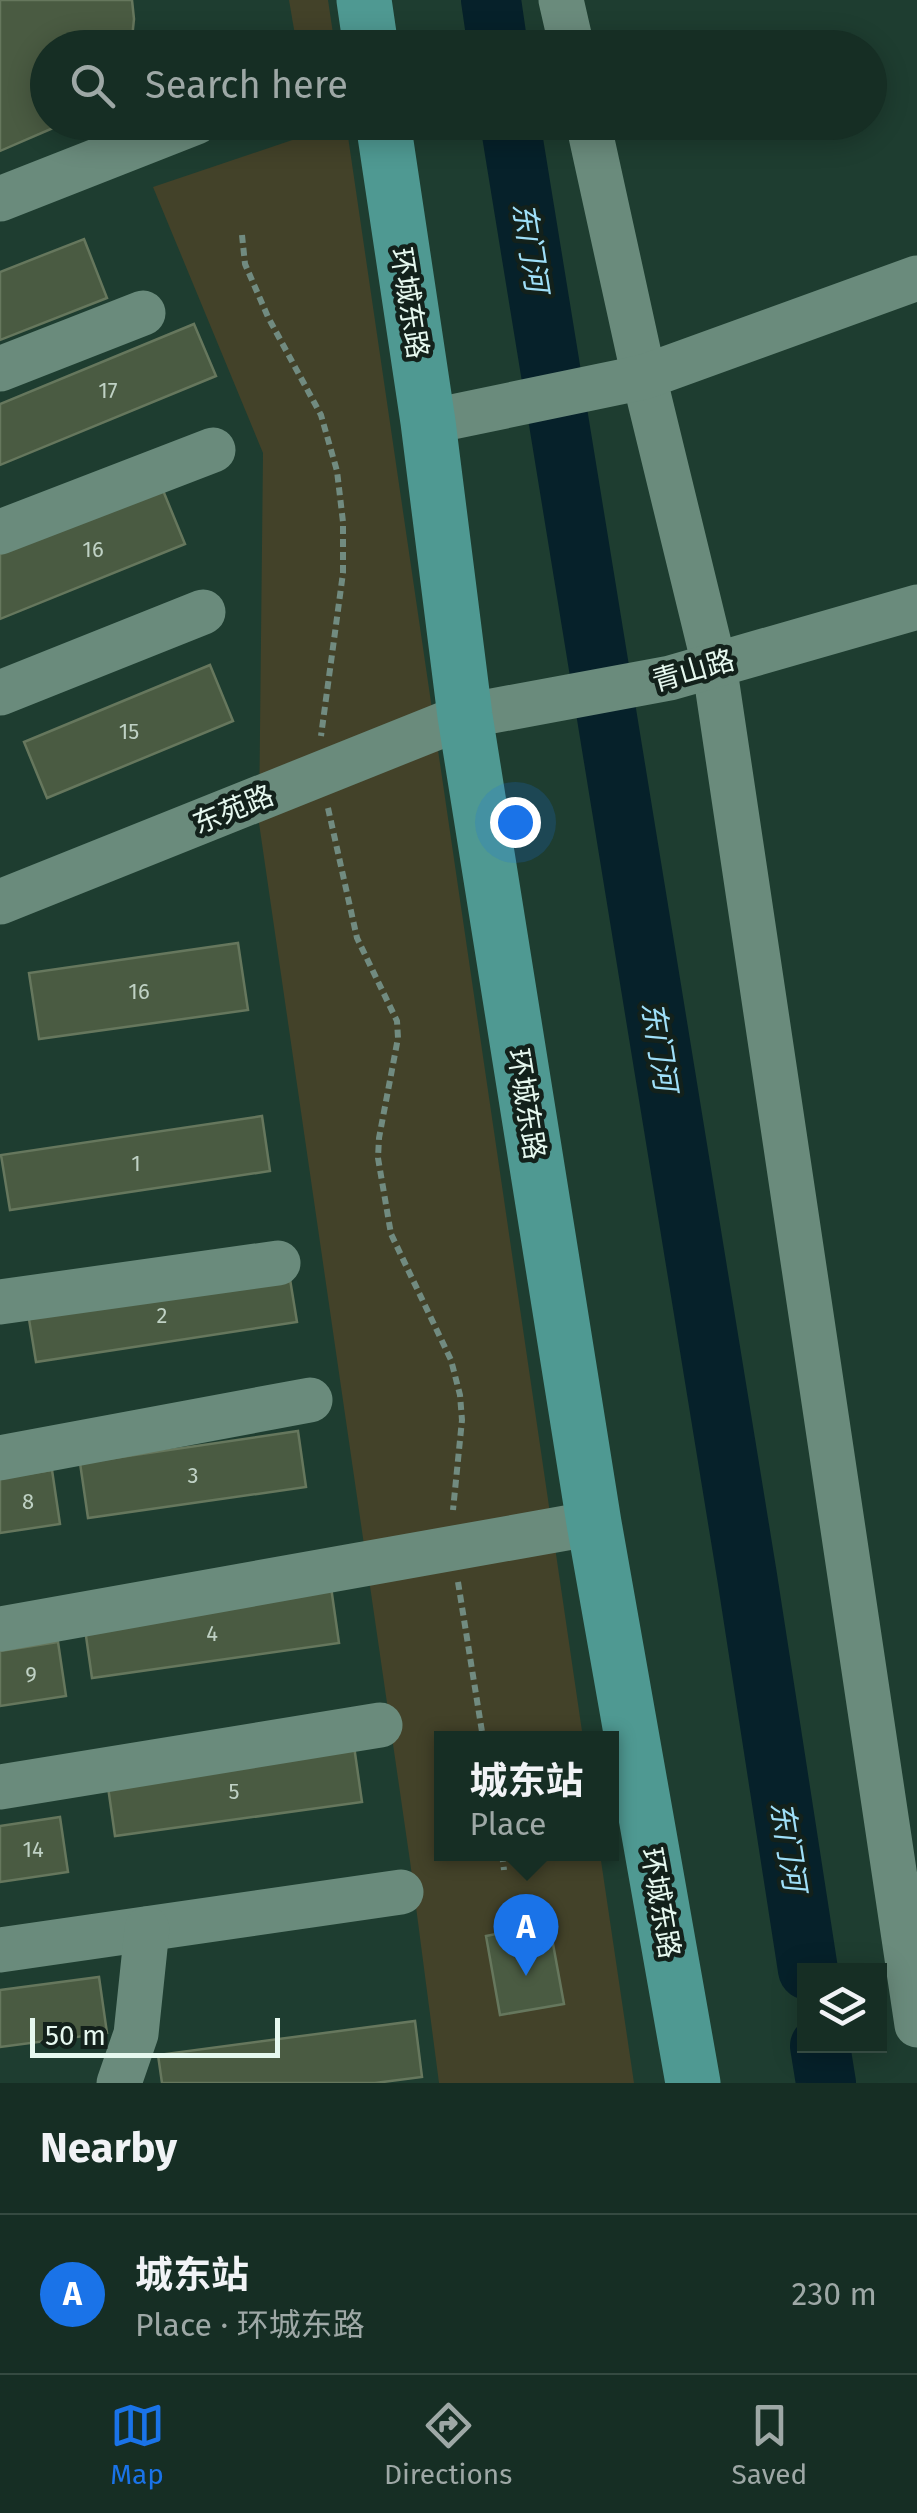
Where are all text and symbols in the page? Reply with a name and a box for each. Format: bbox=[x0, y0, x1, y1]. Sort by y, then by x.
search box bbox=[30, 30, 887, 140]
icon: search bbox=[65, 58, 120, 113]
text: Search here bbox=[145, 62, 348, 108]
water label: 东门河 bbox=[505, 200, 556, 299]
street label: 环城东路 bbox=[384, 245, 435, 361]
house number: 17 bbox=[98, 377, 118, 404]
house number: 16 bbox=[82, 536, 104, 563]
street label: 青山路 bbox=[648, 643, 738, 698]
house number: 15 bbox=[119, 718, 139, 745]
street label: 东苑路 bbox=[188, 778, 278, 840]
your location bbox=[490, 797, 541, 848]
house number: 16 bbox=[128, 978, 150, 1005]
water label: 东门河 bbox=[634, 999, 685, 1098]
street label: 环城东路 bbox=[501, 1046, 552, 1162]
house number: 1 bbox=[131, 1150, 141, 1177]
house number: 2 bbox=[157, 1302, 167, 1329]
house number: 3 bbox=[188, 1462, 198, 1489]
house number: 8 bbox=[22, 1488, 34, 1515]
house number: 4 bbox=[206, 1620, 218, 1647]
house number: 9 bbox=[25, 1661, 37, 1688]
popup bbox=[434, 1731, 619, 1861]
text: 城东站 bbox=[469, 1758, 584, 1804]
house number: 5 bbox=[228, 1778, 240, 1805]
water label: 东门河 bbox=[763, 1799, 814, 1898]
text: Place bbox=[469, 1805, 546, 1843]
house number: 14 bbox=[22, 1836, 44, 1863]
street label: 环城东路 bbox=[635, 1845, 686, 1961]
pin: A bbox=[494, 1894, 558, 1976]
map controls bbox=[797, 1963, 887, 2053]
button: layers bbox=[797, 1963, 887, 2053]
scale bar bbox=[30, 2013, 280, 2058]
text: 50 m bbox=[45, 2019, 106, 2052]
text: Nearby bbox=[40, 2123, 177, 2173]
text: 城东站 bbox=[135, 2252, 249, 2298]
text: A bbox=[63, 2275, 82, 2313]
text: 230 m bbox=[792, 2275, 877, 2313]
text: Place · 环城东路 bbox=[135, 2306, 365, 2344]
tab: Map bbox=[110, 2398, 165, 2491]
tab: Directions bbox=[384, 2398, 512, 2491]
tab: Saved bbox=[732, 2398, 807, 2491]

